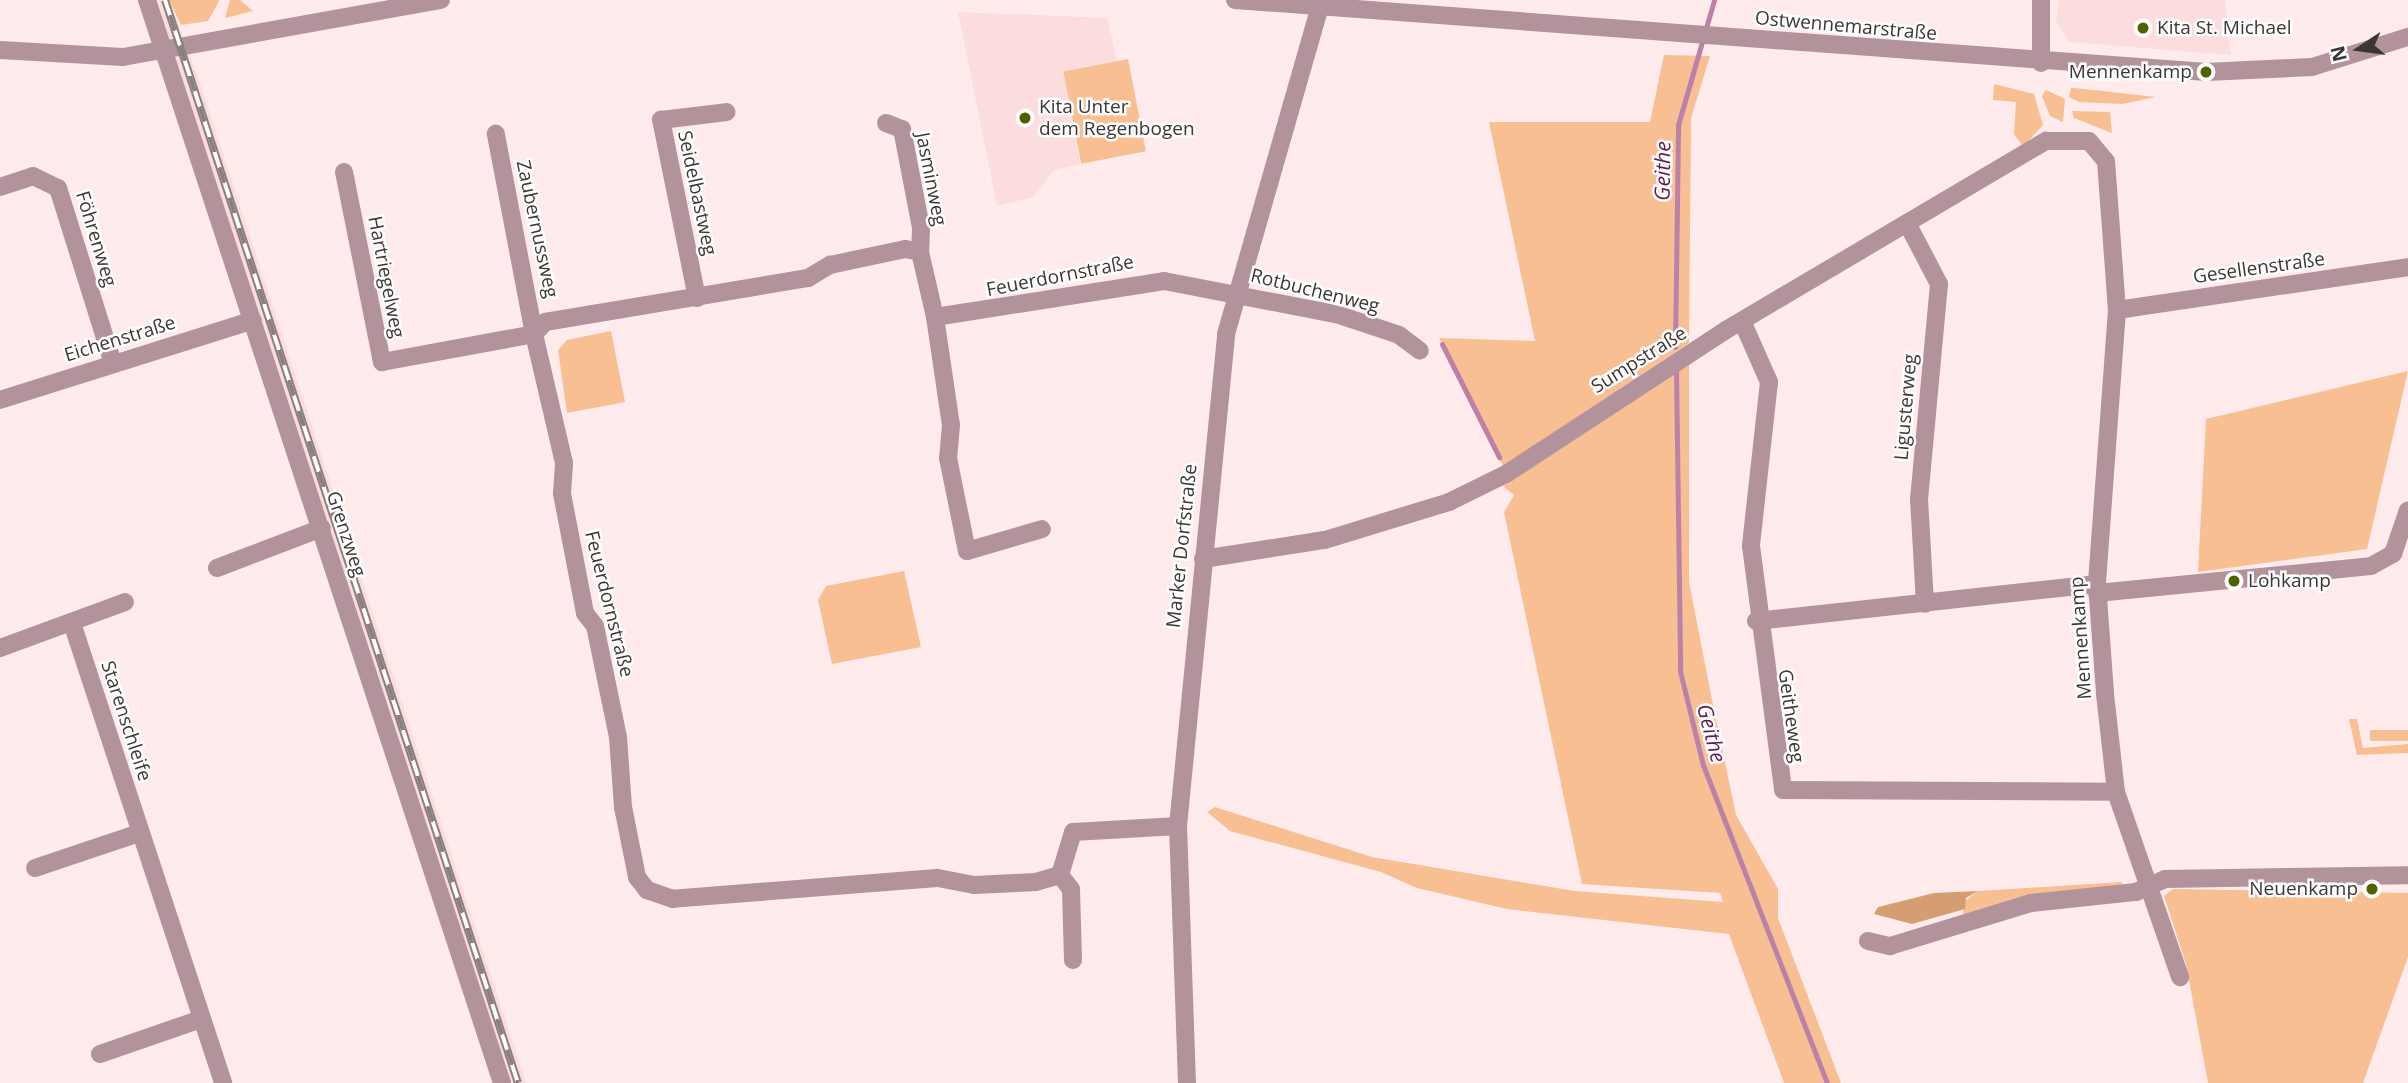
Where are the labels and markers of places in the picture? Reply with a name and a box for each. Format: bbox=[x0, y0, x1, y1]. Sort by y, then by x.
place label: Kita St. Michael bbox=[2157, 17, 2291, 39]
marker: Kita St. Michael bbox=[2135, 20, 2151, 36]
place label: Mennenkamp bbox=[2069, 61, 2192, 83]
marker: Mennenkamp bbox=[2198, 64, 2214, 80]
place label: Kita Unter dem Regenbogen bbox=[1039, 96, 1195, 140]
marker: Kita Unter dem Regenbogen bbox=[1017, 110, 1033, 126]
place label: Lohkamp bbox=[2248, 570, 2331, 592]
marker: Lohkamp bbox=[2226, 573, 2242, 589]
place label: Neuenkamp bbox=[2249, 878, 2358, 900]
marker: Neuenkamp bbox=[2364, 881, 2380, 897]

